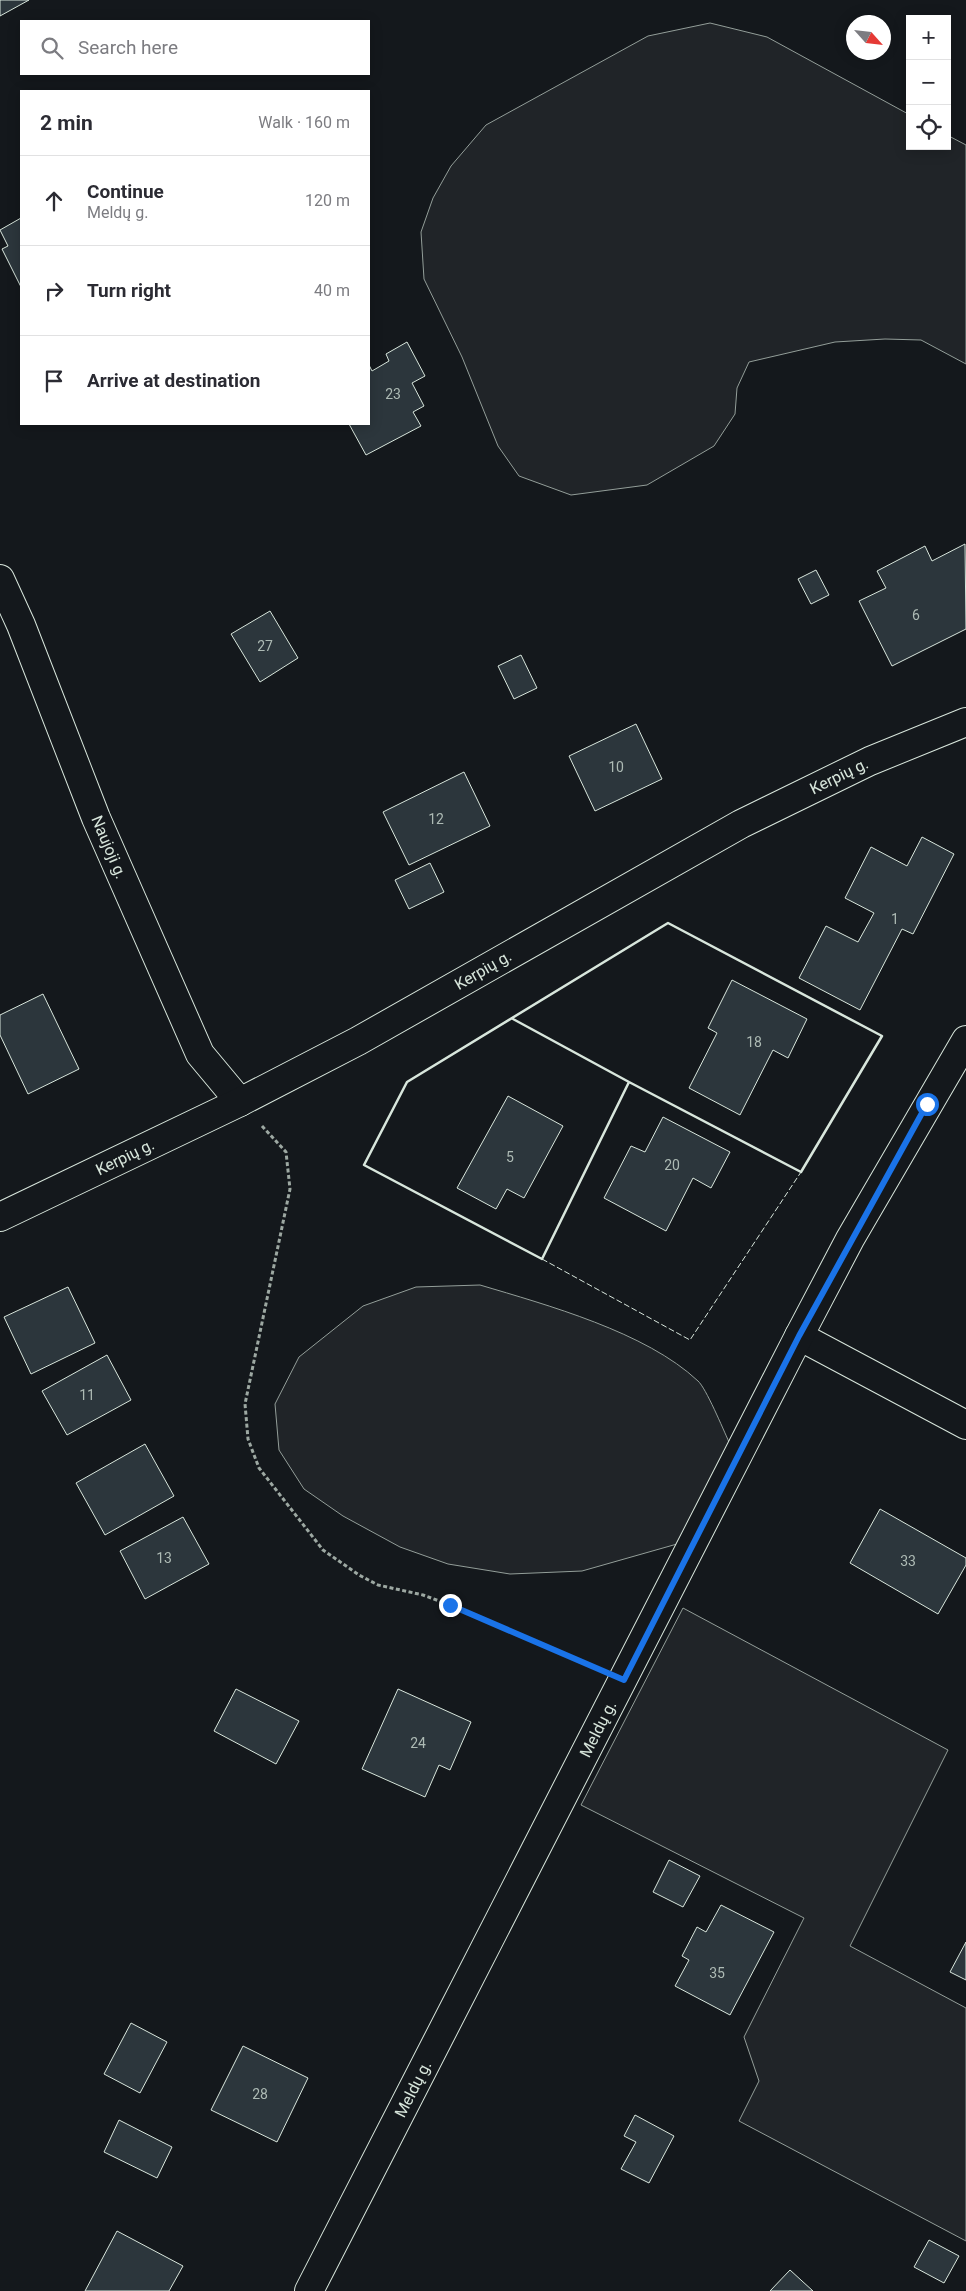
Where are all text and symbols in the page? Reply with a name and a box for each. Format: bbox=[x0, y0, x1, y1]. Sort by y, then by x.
north arrow bbox=[846, 15, 891, 60]
map controls bbox=[906, 15, 951, 150]
button: + bbox=[906, 15, 951, 60]
search box bbox=[20, 20, 370, 75]
icon: search bbox=[38, 34, 66, 62]
text: Search here bbox=[78, 36, 178, 59]
button: − bbox=[906, 60, 951, 105]
button: locate bbox=[906, 105, 951, 150]
text: 2 min bbox=[40, 111, 93, 135]
text: Walk · 160 m bbox=[258, 113, 350, 132]
text: Continue bbox=[87, 180, 164, 203]
icon: ahead bbox=[40, 187, 68, 215]
text: 120 m bbox=[305, 191, 350, 210]
text: Meldų g. bbox=[87, 203, 148, 222]
icon: right bbox=[40, 277, 68, 305]
text: Turn right bbox=[87, 279, 171, 302]
text: 40 m bbox=[314, 281, 350, 300]
icon: arrive bbox=[40, 367, 68, 395]
text: Arrive at destination bbox=[87, 369, 260, 392]
house number: 23 bbox=[385, 386, 401, 402]
house number: 6 bbox=[912, 607, 920, 623]
house number: 27 bbox=[257, 638, 273, 654]
street label: Kerpių g. bbox=[807, 754, 871, 798]
house number: 10 bbox=[608, 759, 624, 775]
house number: 12 bbox=[428, 811, 444, 827]
street label: Naujoji g. bbox=[87, 813, 131, 881]
house number: 1 bbox=[891, 911, 899, 927]
street label: Kerpių g. bbox=[451, 946, 515, 994]
house number: 18 bbox=[746, 1034, 762, 1050]
route start bbox=[916, 1093, 939, 1116]
street label: Kerpių g. bbox=[93, 1135, 157, 1179]
house number: 5 bbox=[506, 1149, 514, 1165]
house number: 20 bbox=[664, 1157, 680, 1173]
house number: 11 bbox=[79, 1387, 95, 1403]
house number: 13 bbox=[156, 1550, 172, 1566]
house number: 33 bbox=[900, 1553, 916, 1569]
route end bbox=[439, 1594, 462, 1617]
street label: Meldų g. bbox=[576, 1697, 620, 1761]
house number: 24 bbox=[410, 1735, 426, 1751]
house number: 35 bbox=[709, 1965, 725, 1981]
street label: Meldų g. bbox=[391, 2057, 435, 2121]
house number: 28 bbox=[252, 2086, 268, 2102]

